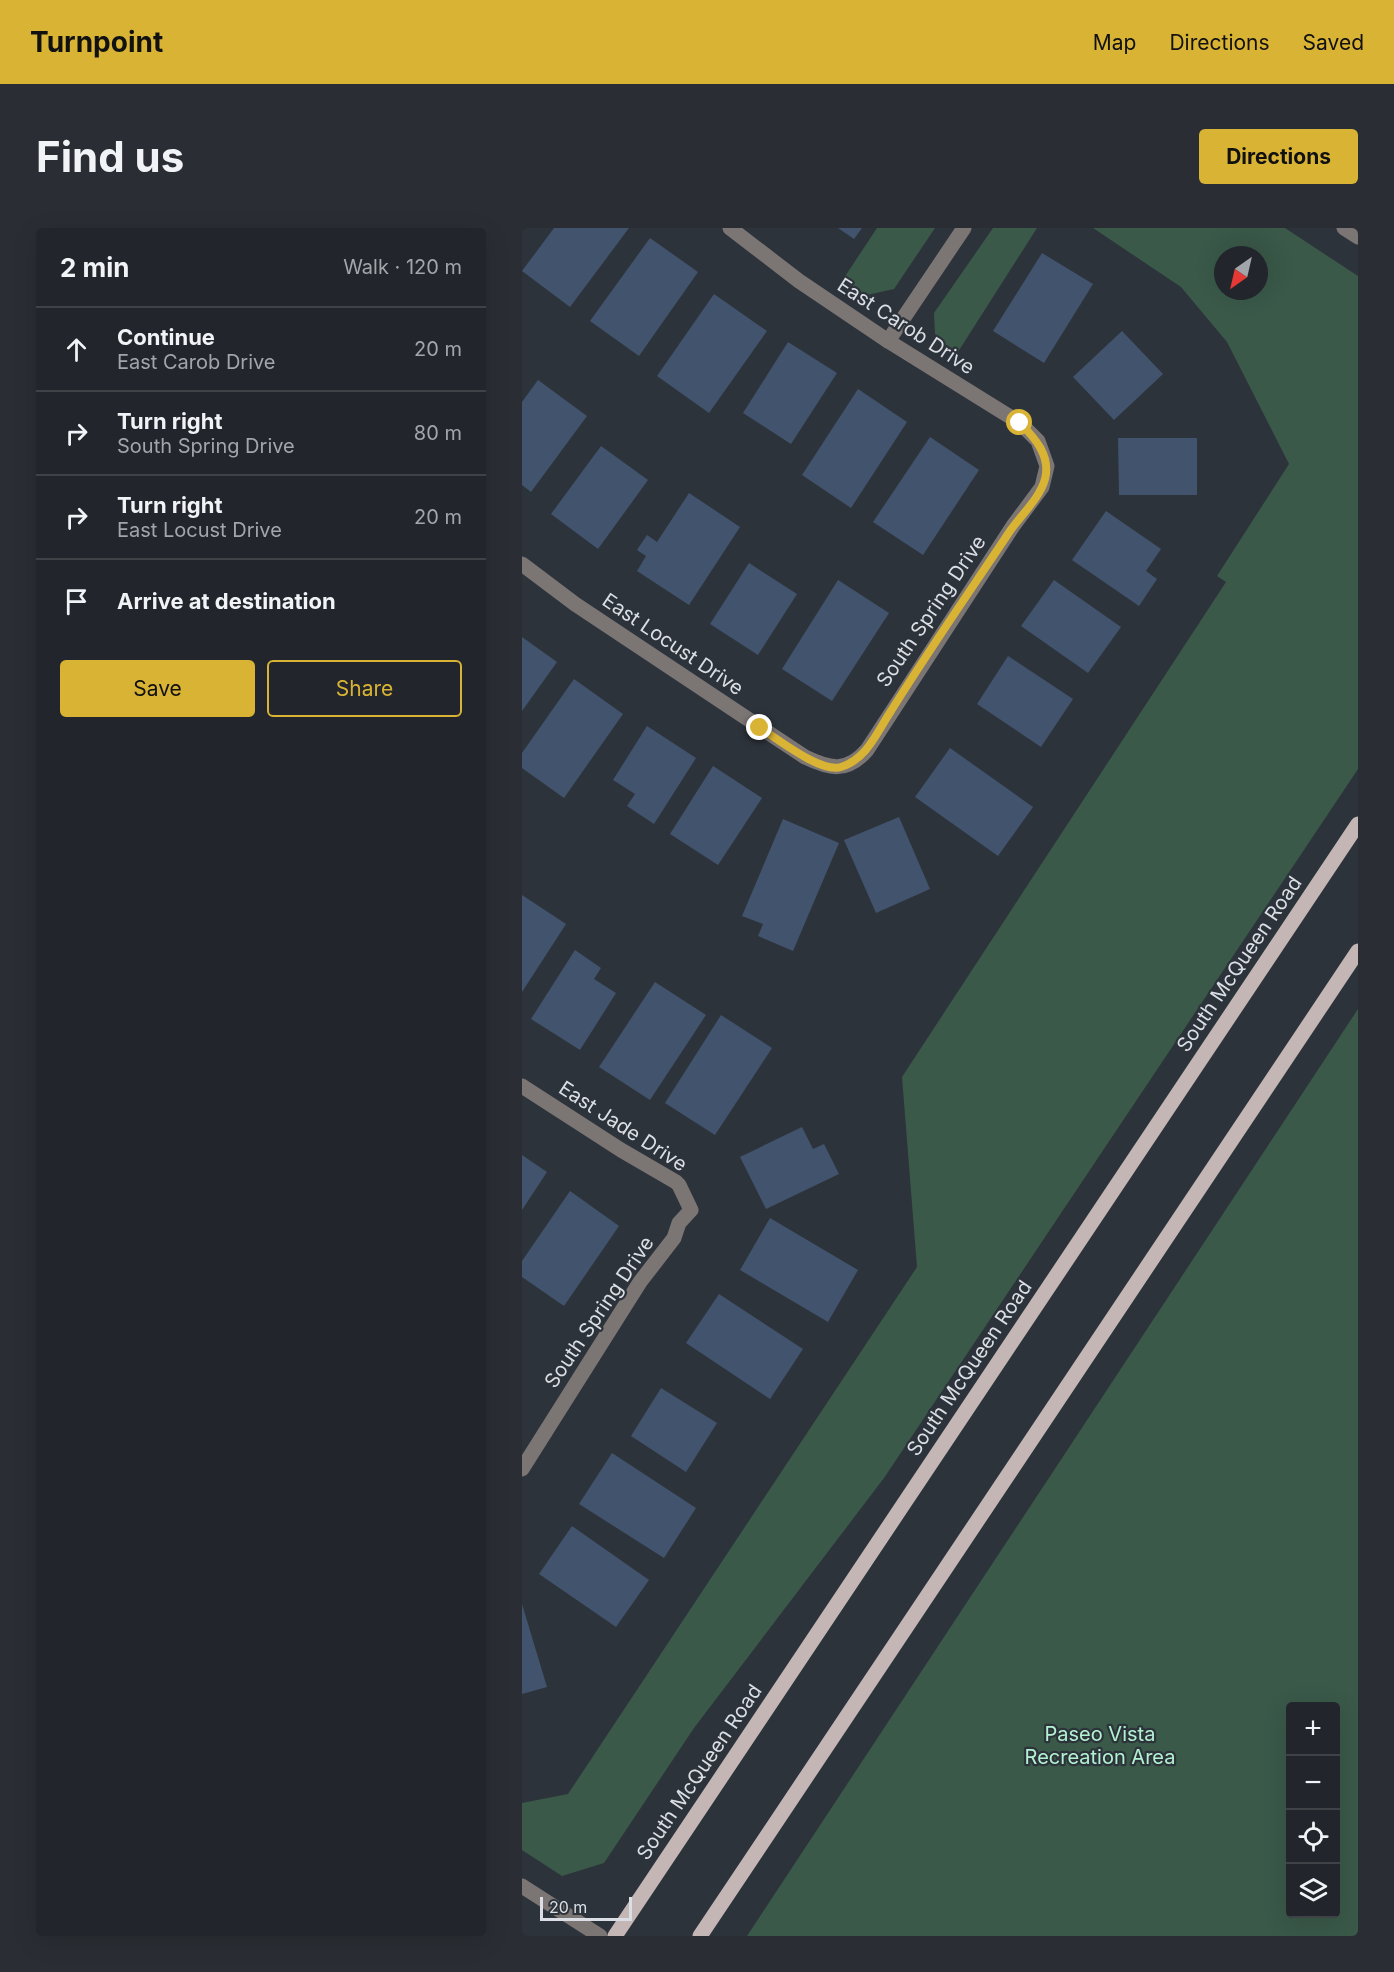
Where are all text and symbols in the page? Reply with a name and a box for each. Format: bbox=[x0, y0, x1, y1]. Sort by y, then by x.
text: Turnpoint bbox=[30, 25, 163, 59]
text: Map bbox=[1093, 30, 1136, 55]
text: Directions bbox=[1169, 30, 1270, 55]
text: Saved bbox=[1303, 30, 1364, 55]
button: Directions bbox=[1199, 129, 1358, 184]
text: Find us bbox=[36, 131, 184, 182]
north arrow bbox=[1214, 246, 1268, 300]
text: 2 min bbox=[60, 252, 130, 283]
text: Walk · 120 m bbox=[343, 255, 462, 279]
street label: East Carob Drive bbox=[833, 273, 979, 379]
text: Continue bbox=[117, 324, 215, 350]
icon: ahead bbox=[60, 333, 93, 366]
text: 20 m bbox=[414, 337, 462, 361]
text: East Carob Drive bbox=[117, 350, 276, 374]
text: Turn right bbox=[117, 408, 223, 434]
route start bbox=[1006, 409, 1032, 435]
icon: right bbox=[60, 417, 93, 450]
text: 80 m bbox=[414, 421, 462, 445]
text: South Spring Drive bbox=[117, 434, 295, 458]
text: Turn right bbox=[117, 492, 223, 518]
icon: right bbox=[60, 501, 93, 534]
text: 20 m bbox=[414, 505, 462, 529]
text: East Locust Drive bbox=[117, 518, 282, 542]
street label: South Spring Drive bbox=[871, 531, 991, 691]
icon: arrive bbox=[60, 585, 93, 618]
text: Arrive at destination bbox=[117, 588, 336, 614]
street label: East Locust Drive bbox=[598, 588, 748, 700]
button: Save bbox=[60, 660, 255, 717]
button: Share bbox=[267, 660, 462, 717]
route end bbox=[746, 714, 772, 740]
street label: South McQueen Road bbox=[1171, 872, 1307, 1056]
street label: East Jade Drive bbox=[554, 1076, 692, 1176]
street label: South Spring Drive bbox=[539, 1232, 659, 1392]
street label: South McQueen Road bbox=[901, 1276, 1037, 1460]
street label: South McQueen Road bbox=[631, 1680, 767, 1864]
map controls bbox=[1286, 1702, 1340, 1918]
button: + bbox=[1286, 1702, 1340, 1756]
park label: Paseo Vista Recreation Area bbox=[1025, 1722, 1175, 1769]
button: − bbox=[1286, 1756, 1340, 1810]
button: locate bbox=[1286, 1810, 1340, 1864]
button: layers bbox=[1286, 1864, 1340, 1918]
scale bar bbox=[540, 1894, 632, 1922]
text: 20 m bbox=[549, 1897, 587, 1917]

